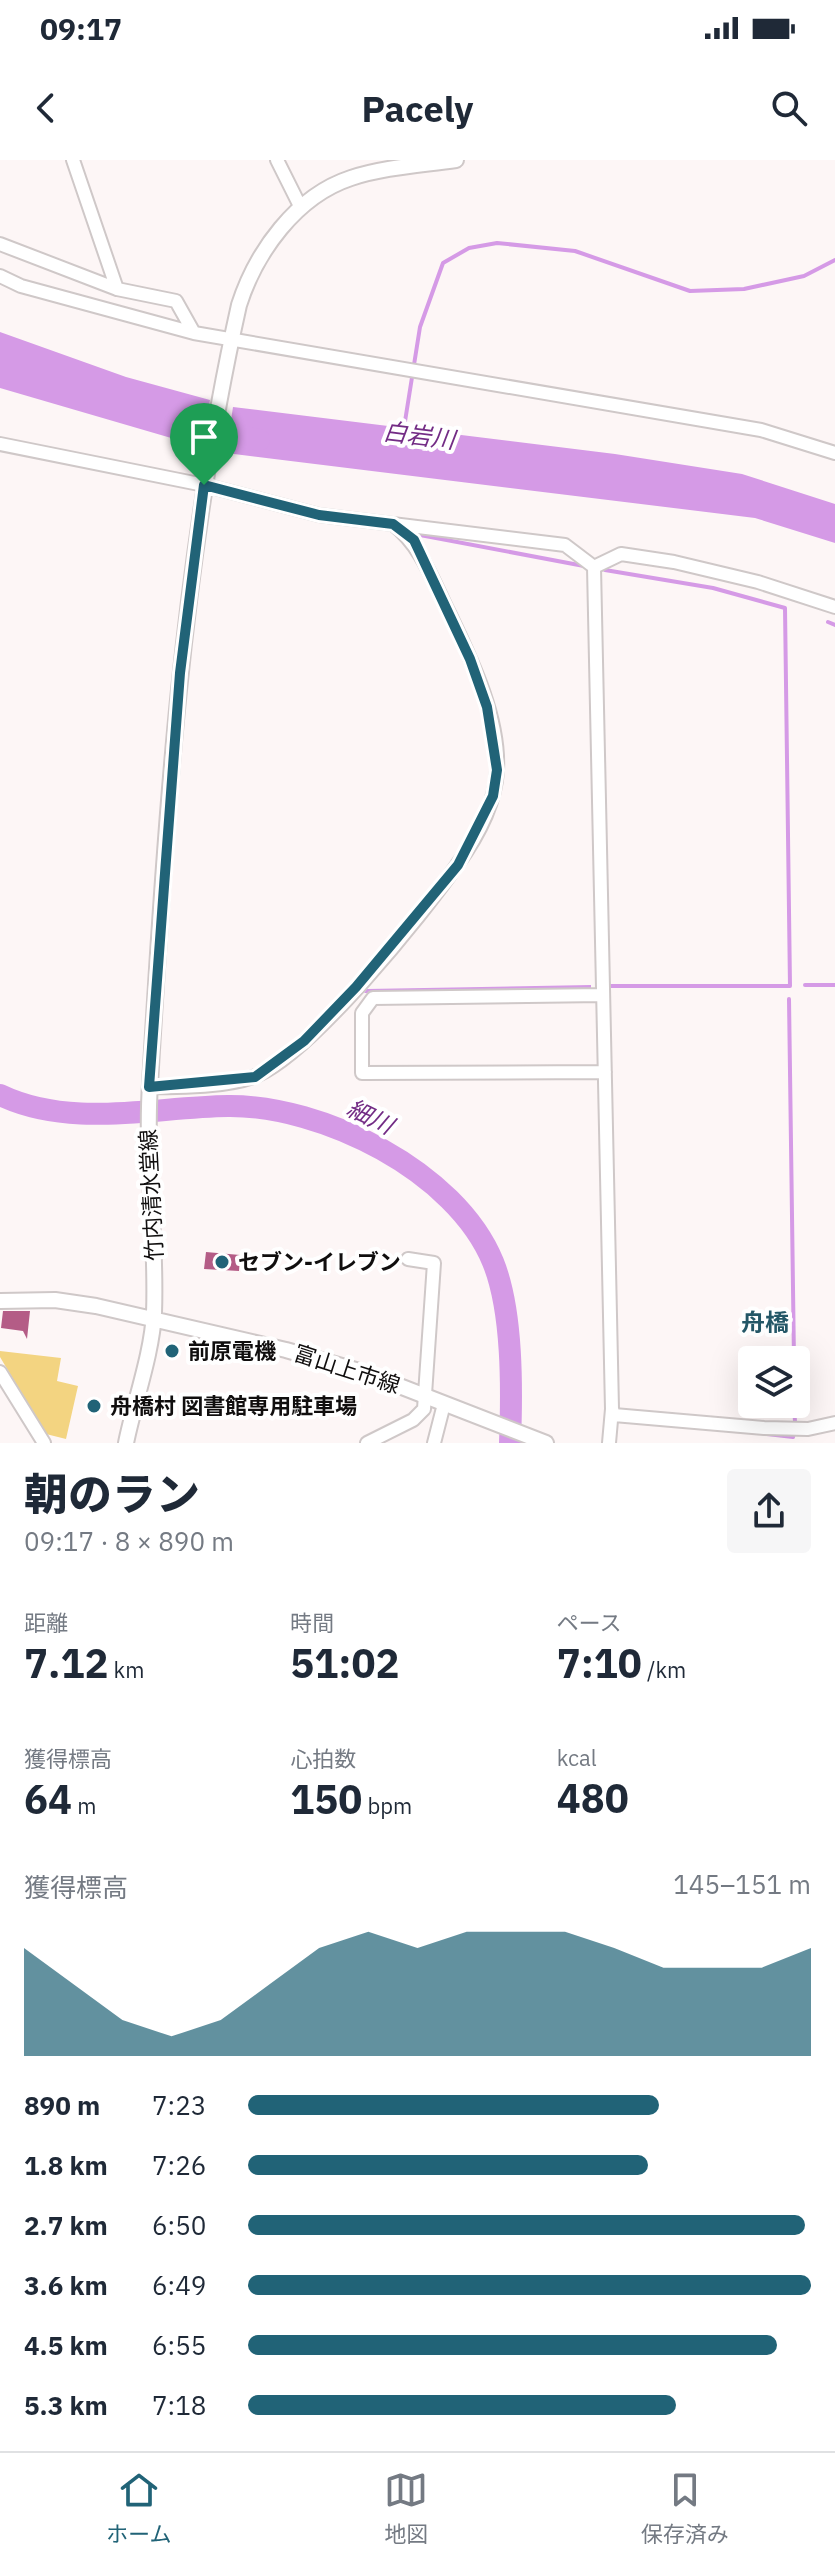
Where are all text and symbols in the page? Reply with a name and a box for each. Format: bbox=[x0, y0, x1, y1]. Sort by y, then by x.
text: 09:17 bbox=[40, 9, 122, 48]
text: Pacely bbox=[361, 85, 474, 132]
icon: back bbox=[24, 86, 68, 130]
icon: search bbox=[767, 86, 811, 130]
pin bbox=[170, 403, 238, 485]
icon: arrive bbox=[182, 415, 226, 459]
water label: 白岩川 bbox=[381, 415, 460, 456]
water label: 細川 bbox=[342, 1091, 402, 1142]
street label: 竹内清水堂線 bbox=[133, 1128, 168, 1262]
place label: セブン-イレブン bbox=[238, 1247, 401, 1276]
marker: セブン-イレブン bbox=[213, 1253, 231, 1271]
district label: 舟橋 bbox=[741, 1306, 789, 1338]
place label: 前原電機 bbox=[188, 1336, 276, 1365]
street label: 富山上市線 bbox=[290, 1338, 404, 1399]
marker: 前原電機 bbox=[163, 1342, 181, 1360]
map controls bbox=[738, 1346, 810, 1418]
button: layers bbox=[738, 1346, 810, 1418]
place label: 舟橋村 図書館専用駐車場 bbox=[110, 1391, 357, 1420]
marker: 舟橋村 図書館専用駐車場 bbox=[85, 1397, 103, 1415]
text: 朝のラン bbox=[24, 1465, 200, 1522]
button: share bbox=[727, 1469, 811, 1553]
text: 09:17 · 8 × 890 m bbox=[24, 1524, 234, 1558]
text: 距離 bbox=[24, 1608, 68, 1637]
text: 時間 bbox=[290, 1608, 334, 1637]
text: ペース bbox=[557, 1608, 622, 1637]
text: 7.12 bbox=[24, 1637, 108, 1689]
text: 51:02 bbox=[290, 1637, 400, 1689]
text: 7:10 bbox=[557, 1637, 642, 1689]
text: km bbox=[108, 1655, 144, 1684]
text: /km bbox=[642, 1655, 686, 1684]
text: kcal bbox=[557, 1743, 597, 1772]
text: 獲得標高 bbox=[24, 1744, 112, 1773]
text: 心拍数 bbox=[290, 1744, 356, 1773]
text: 480 bbox=[557, 1772, 629, 1824]
text: 64 bbox=[24, 1773, 72, 1825]
text: 150 bbox=[290, 1773, 362, 1825]
text: m bbox=[72, 1791, 96, 1820]
text: bpm bbox=[362, 1791, 412, 1820]
text: 145–151 m bbox=[673, 1867, 811, 1901]
text: 獲得標高 bbox=[24, 1870, 128, 1904]
text: 890 m bbox=[24, 2088, 100, 2122]
text: 7:23 bbox=[152, 2088, 206, 2122]
text: 1.8 km bbox=[24, 2148, 108, 2182]
text: 7:26 bbox=[152, 2148, 206, 2182]
text: 2.7 km bbox=[24, 2208, 108, 2242]
text: 6:50 bbox=[152, 2208, 206, 2242]
text: 3.6 km bbox=[24, 2268, 108, 2302]
text: 6:49 bbox=[152, 2268, 206, 2302]
text: 4.5 km bbox=[24, 2328, 108, 2362]
text: 6:55 bbox=[152, 2328, 206, 2362]
text: 5.3 km bbox=[24, 2388, 108, 2422]
text: 7:18 bbox=[152, 2388, 206, 2422]
tab: ホーム bbox=[106, 2468, 172, 2548]
tab: 地図 bbox=[384, 2468, 428, 2548]
tab: 保存済み bbox=[641, 2468, 729, 2548]

